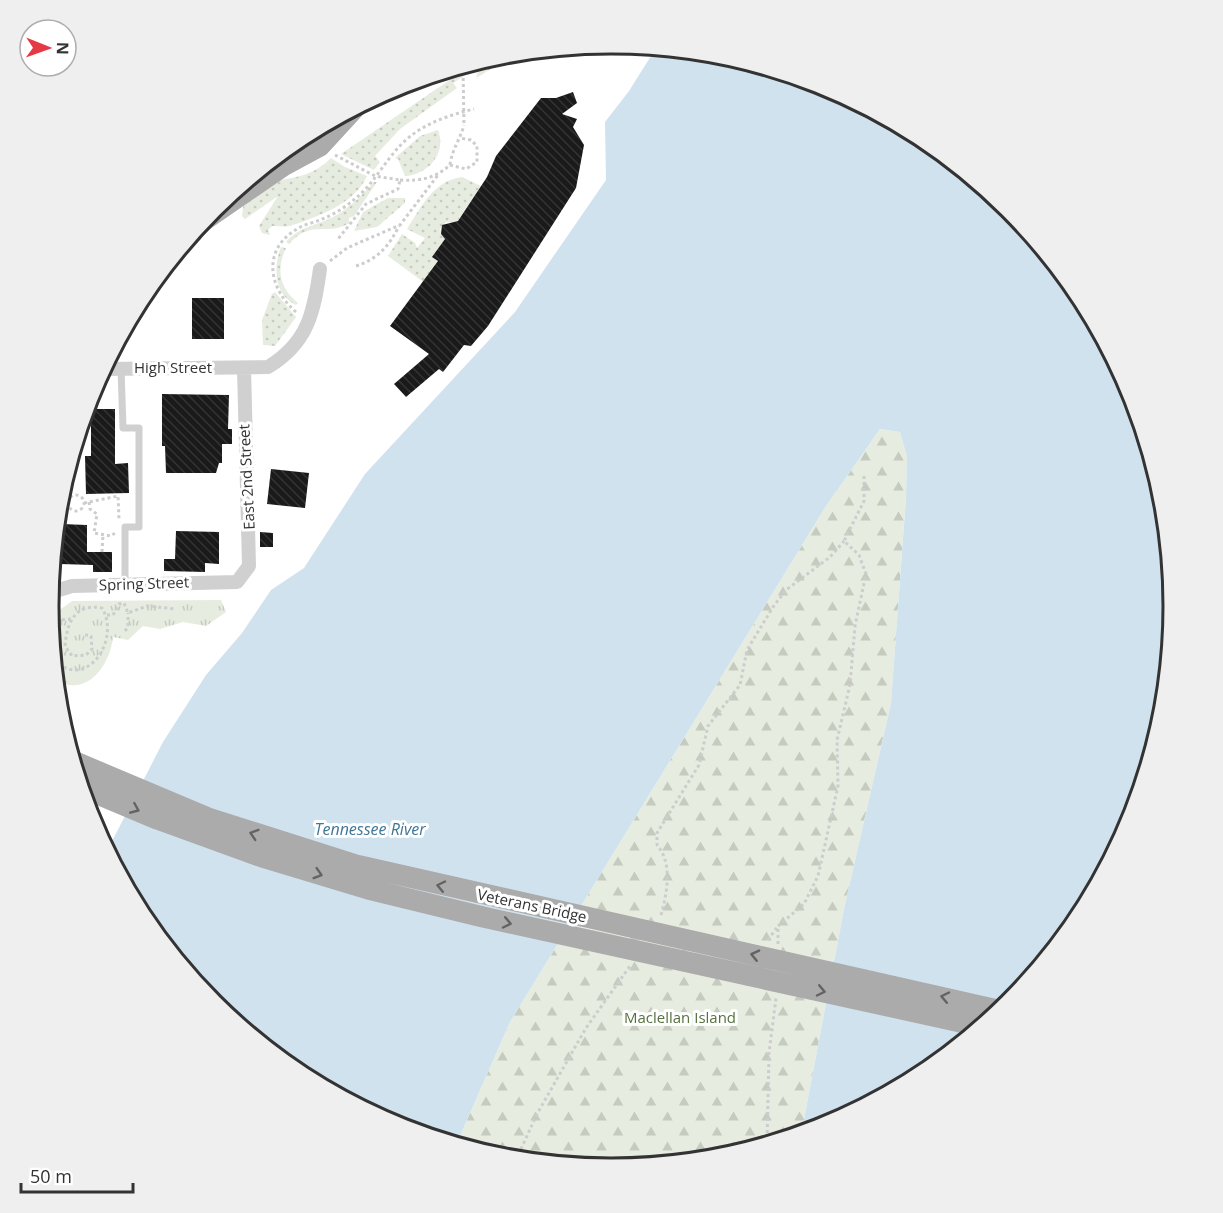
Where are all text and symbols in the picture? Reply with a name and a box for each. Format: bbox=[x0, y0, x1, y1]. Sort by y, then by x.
north arrow bbox=[18, 18, 78, 78]
text: N bbox=[52, 42, 74, 55]
street label: High Street bbox=[134, 357, 212, 377]
street label: East 2nd Street bbox=[233, 424, 259, 530]
street label: Spring Street bbox=[98, 571, 190, 595]
one-way arrow bbox=[128, 802, 139, 814]
water label: Tennessee River bbox=[314, 818, 426, 840]
one-way arrow bbox=[249, 829, 260, 842]
one-way arrow bbox=[313, 867, 323, 879]
one-way arrow bbox=[437, 880, 447, 893]
street label: Veterans Bridge bbox=[476, 884, 589, 926]
one-way arrow bbox=[502, 916, 512, 929]
one-way arrow bbox=[750, 950, 760, 963]
one-way arrow bbox=[816, 984, 826, 997]
one-way arrow bbox=[941, 991, 951, 1004]
park label: Maclellan Island bbox=[624, 1007, 736, 1027]
scale bar bbox=[21, 1156, 134, 1194]
text: 50 m bbox=[30, 1164, 72, 1188]

